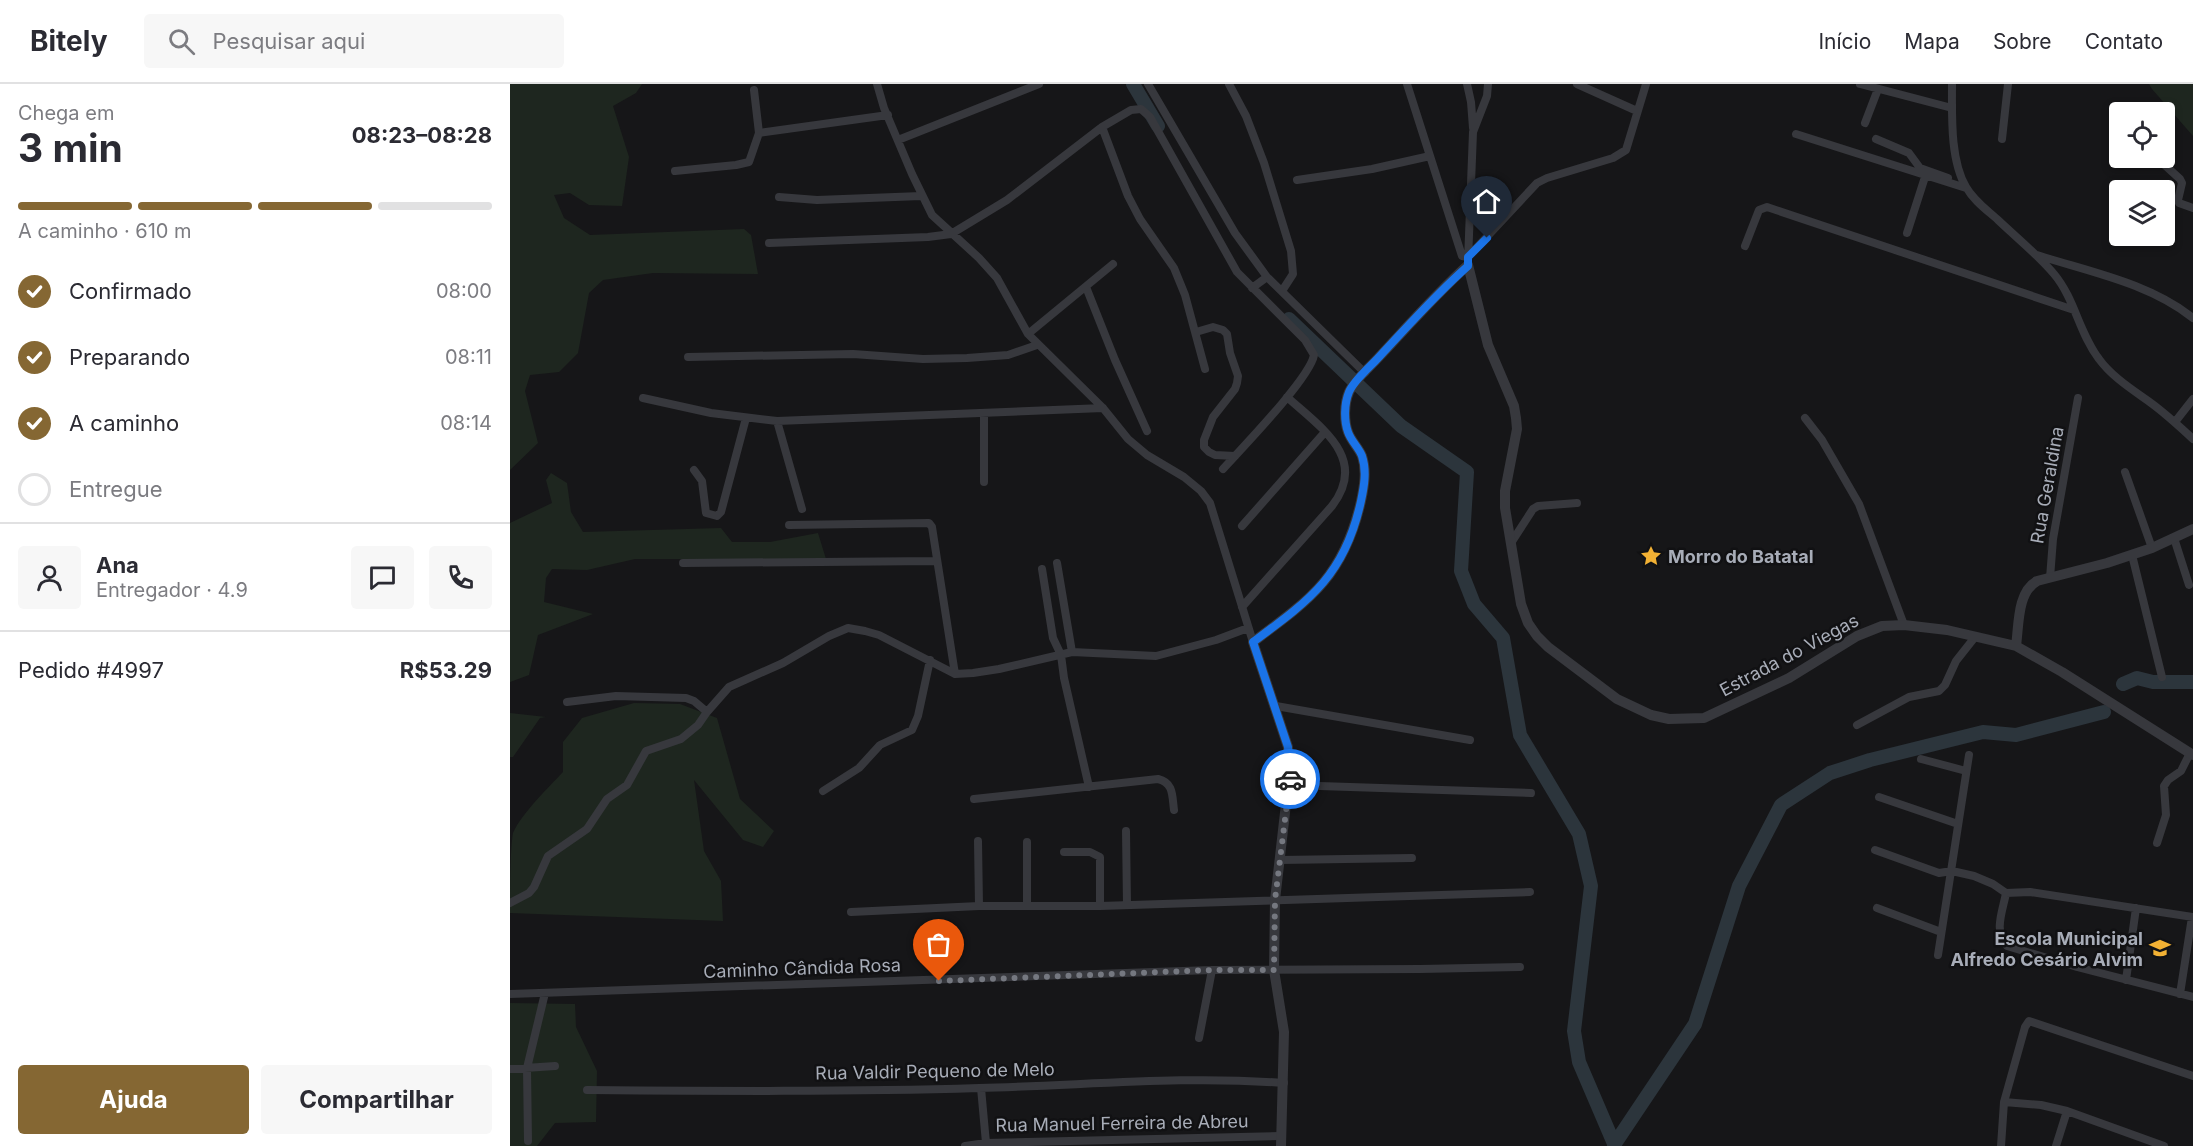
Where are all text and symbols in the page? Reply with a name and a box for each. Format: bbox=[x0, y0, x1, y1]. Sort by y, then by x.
search box bbox=[144, 14, 564, 68]
text: Bitely bbox=[30, 24, 108, 58]
icon: search bbox=[165, 25, 198, 58]
text: Pesquisar aqui bbox=[213, 28, 365, 54]
text: Início bbox=[1818, 29, 1871, 54]
text: Mapa bbox=[1904, 29, 1960, 54]
text: Sobre bbox=[1993, 29, 2052, 54]
text: Contato bbox=[2085, 29, 2163, 54]
text: Chega em bbox=[18, 101, 114, 125]
map controls bbox=[2109, 102, 2175, 246]
button: locate bbox=[2109, 102, 2175, 168]
text: 08:23–08:28 bbox=[352, 122, 492, 148]
text: 3 min bbox=[18, 124, 123, 171]
pin bbox=[1461, 176, 1512, 238]
button: layers bbox=[2109, 180, 2175, 246]
icon: home bbox=[1470, 185, 1503, 218]
text: A caminho · 610 m bbox=[18, 219, 192, 243]
icon: check bbox=[18, 275, 51, 308]
text: Confirmado bbox=[69, 278, 192, 304]
text: 08:00 bbox=[436, 279, 492, 303]
icon: check bbox=[18, 341, 51, 374]
text: Preparando bbox=[69, 344, 190, 370]
text: 08:11 bbox=[445, 345, 492, 369]
icon: check bbox=[18, 407, 51, 440]
text: A caminho bbox=[69, 410, 179, 436]
text: 08:14 bbox=[440, 411, 492, 435]
street label: Rua Geraldina bbox=[2026, 425, 2068, 545]
text: Entregue bbox=[69, 476, 163, 502]
place icon: Morro do Batatal bbox=[1639, 544, 1663, 568]
button: person bbox=[18, 546, 81, 609]
button: chat bbox=[351, 546, 414, 609]
button: phone bbox=[429, 546, 492, 609]
place label: Morro do Batatal bbox=[1668, 546, 1814, 567]
text: Ana bbox=[96, 552, 139, 578]
text: Entregador · 4.9 bbox=[96, 578, 248, 602]
street label: Estrada do Viegas bbox=[1716, 610, 1862, 700]
text: Pedido #4997 bbox=[18, 657, 164, 683]
text: R$53.29 bbox=[400, 657, 492, 683]
courier bbox=[1260, 749, 1320, 809]
icon: car bbox=[1274, 763, 1307, 796]
pin bbox=[913, 919, 964, 981]
icon: bag bbox=[922, 928, 955, 961]
place label: Escola Municipal Alfredo Cesário Alvim bbox=[1950, 928, 2143, 970]
school or university icon: Escola Municipal Alfredo Cesário Alvim bbox=[2148, 936, 2172, 960]
street label: Caminho Cândida Rosa bbox=[703, 954, 901, 982]
street label: Rua Valdir Pequeno de Melo bbox=[815, 1058, 1055, 1084]
button: Ajuda bbox=[18, 1065, 249, 1134]
button: Compartilhar bbox=[261, 1065, 492, 1134]
street label: Rua Manuel Ferreira de Abreu bbox=[995, 1110, 1249, 1136]

